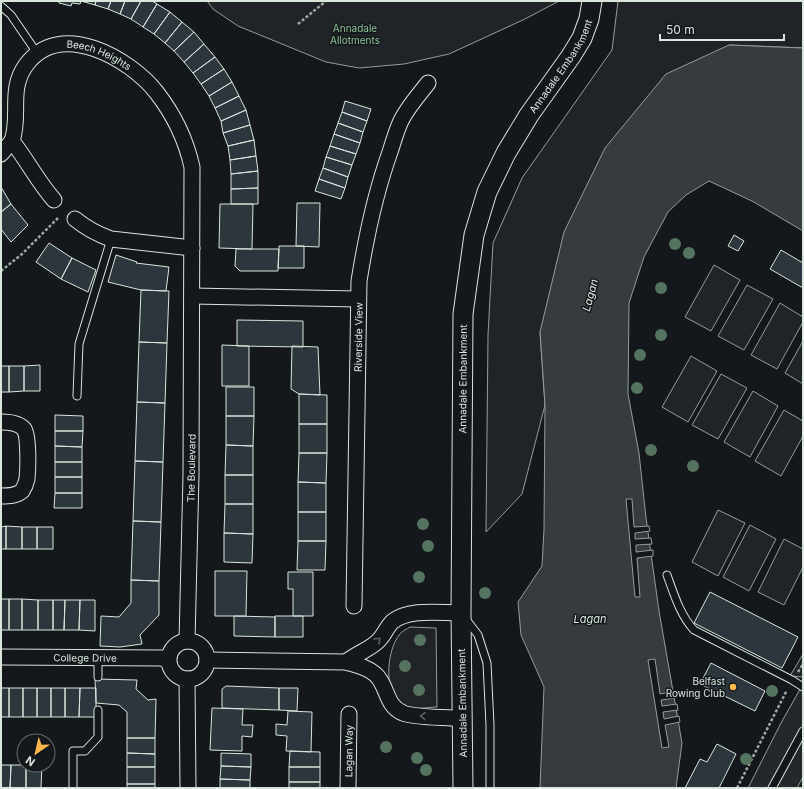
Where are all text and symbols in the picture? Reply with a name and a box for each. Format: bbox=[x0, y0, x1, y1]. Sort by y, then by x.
scale bar bbox=[660, 16, 784, 42]
street label: Annadale Embankment bbox=[526, 17, 595, 115]
park label: Annadale Allotments bbox=[330, 22, 380, 46]
text: 50 m bbox=[666, 22, 695, 37]
street label: Beech Heights bbox=[66, 38, 134, 73]
water label: Lagan bbox=[579, 277, 601, 313]
street label: Riverside View bbox=[352, 302, 365, 372]
street label: Annadale Embankment bbox=[456, 324, 469, 434]
street label: The Boulevard bbox=[184, 434, 198, 502]
water label: Lagan bbox=[574, 612, 607, 626]
one-way arrow bbox=[373, 637, 381, 645]
street label: Annadale Embankment bbox=[455, 648, 469, 758]
street label: College Drive bbox=[53, 651, 117, 664]
place label: Belfast Rowing Club bbox=[666, 675, 726, 699]
marker: Belfast Rowing Club bbox=[728, 682, 738, 692]
one-way arrow bbox=[420, 712, 426, 720]
street label: Lagan Way bbox=[342, 724, 355, 777]
north arrow bbox=[16, 733, 56, 773]
text: N bbox=[23, 753, 38, 769]

